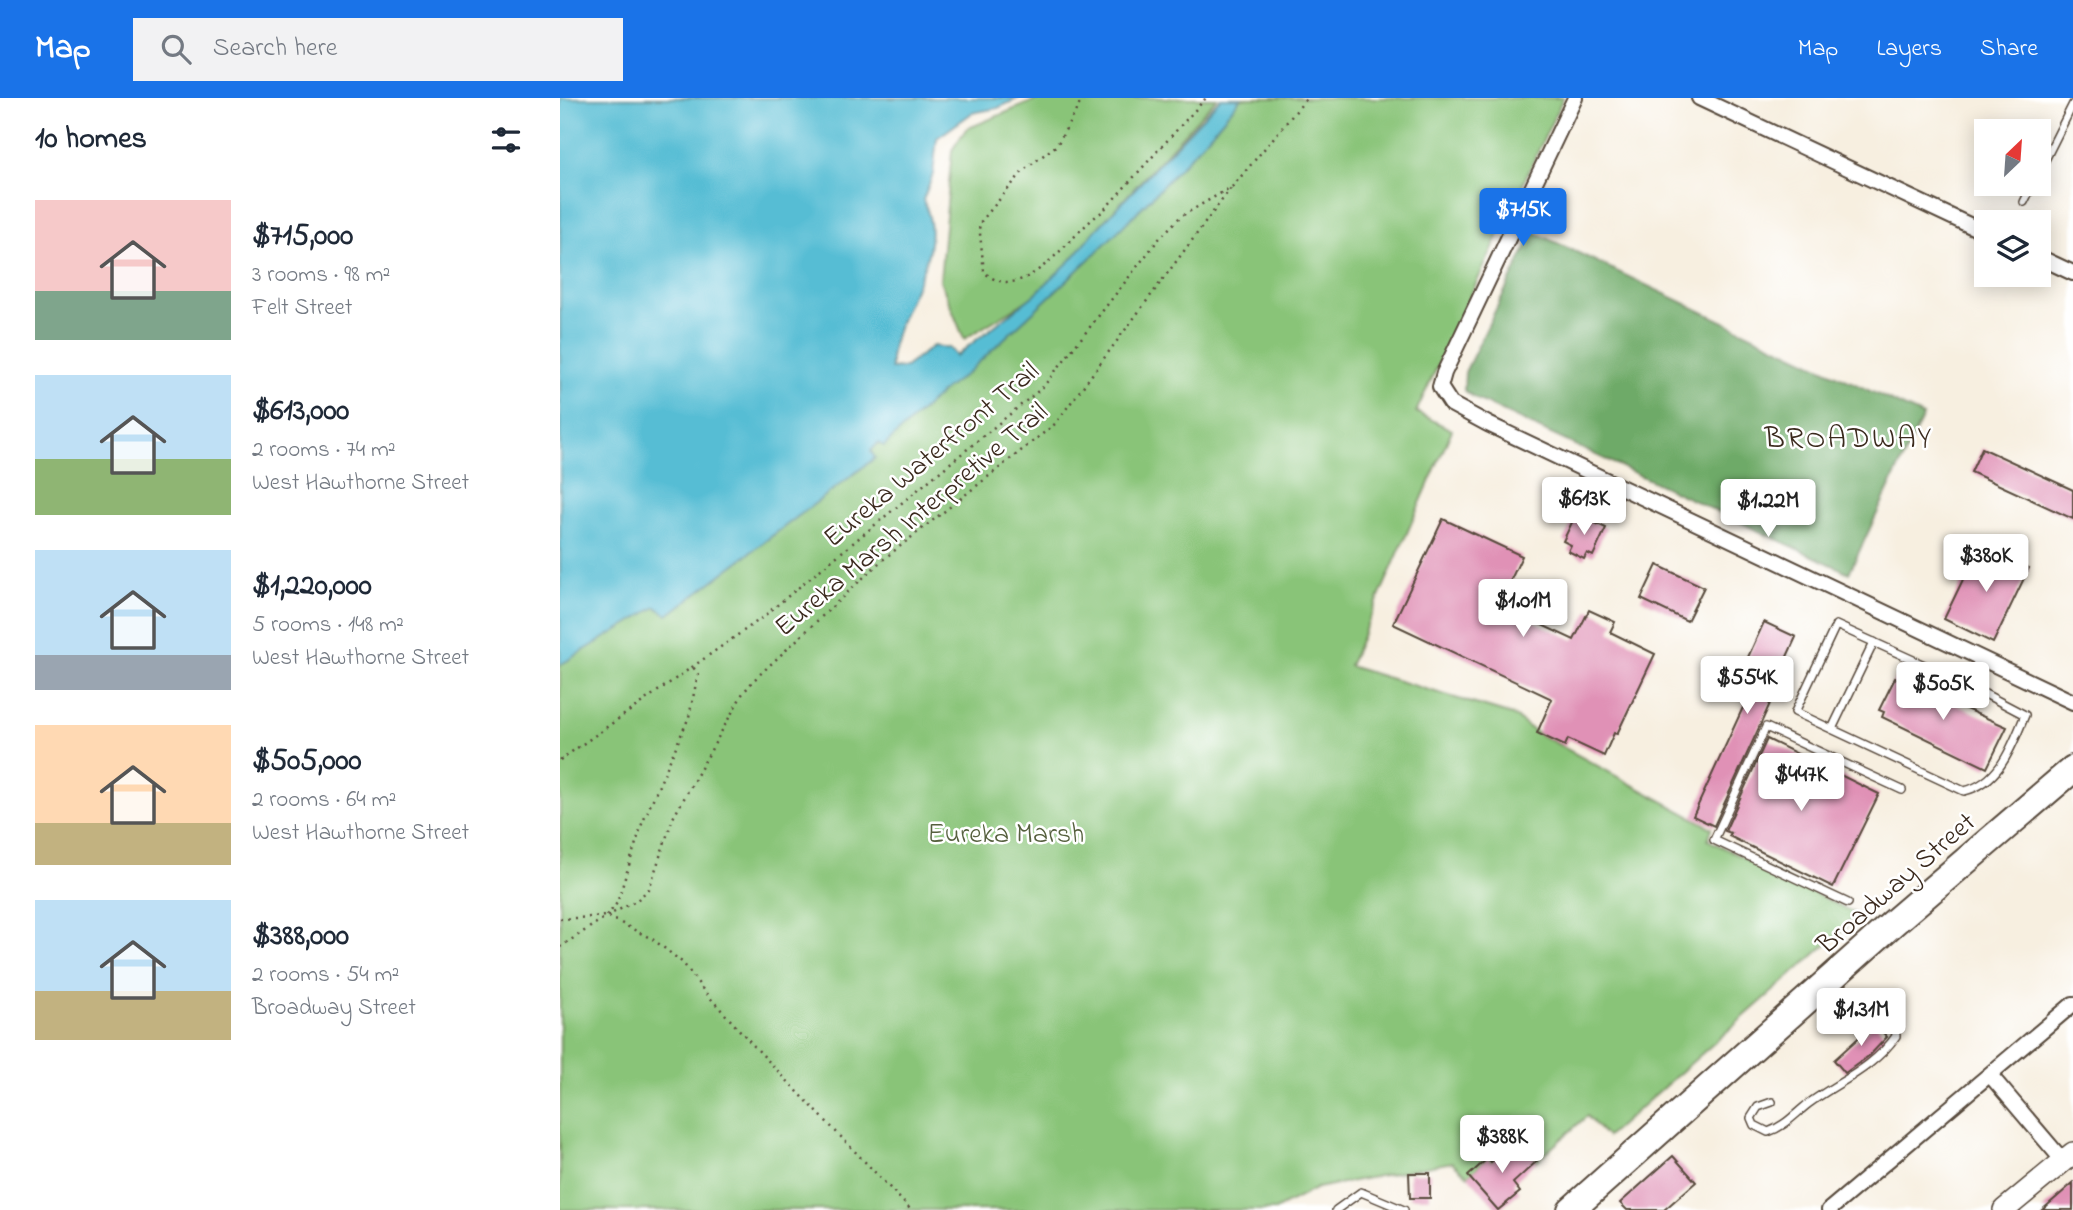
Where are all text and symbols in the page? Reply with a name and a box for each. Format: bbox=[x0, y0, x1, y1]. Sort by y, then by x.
search box bbox=[133, 18, 623, 81]
text: Map bbox=[35, 25, 91, 73]
icon: search bbox=[157, 30, 195, 68]
text: Search here bbox=[213, 30, 337, 68]
text: Map bbox=[1798, 32, 1838, 67]
text: Layers bbox=[1876, 32, 1942, 67]
text: Share bbox=[1980, 32, 2038, 67]
text: 10 homes bbox=[35, 118, 147, 162]
north arrow bbox=[1974, 119, 2051, 196]
map controls bbox=[1974, 119, 2051, 287]
icon: filters bbox=[487, 121, 525, 159]
pin: $715K bbox=[1474, 188, 1572, 248]
text: $715K bbox=[1495, 194, 1551, 227]
button: layers bbox=[1974, 210, 2051, 287]
text: $715,000 bbox=[252, 215, 353, 259]
icon: home bbox=[91, 228, 175, 312]
text: 3 rooms · 98 m² bbox=[252, 259, 390, 292]
text: Felt Street bbox=[252, 292, 353, 325]
street label: Eureka Waterfront Trail bbox=[815, 353, 1049, 559]
text: $613,000 bbox=[252, 390, 349, 434]
street label: Eureka Marsh Interpretive Trail bbox=[766, 394, 1058, 648]
icon: home bbox=[91, 403, 175, 487]
district label: BROADWAY bbox=[1764, 418, 1933, 462]
text: 2 rooms · 74 m² bbox=[252, 434, 396, 467]
text: West Hawthorne Street bbox=[252, 467, 469, 500]
pin: $613K bbox=[1535, 478, 1633, 537]
pin: $1.22M bbox=[1711, 480, 1825, 539]
text: $613K bbox=[1558, 483, 1610, 516]
text: $1.22M bbox=[1737, 485, 1799, 518]
pin: $380K bbox=[1937, 534, 2035, 594]
text: $380K bbox=[1959, 540, 2013, 573]
text: $1,220,000 bbox=[252, 565, 372, 609]
icon: home bbox=[91, 578, 175, 662]
pin: $1.01M bbox=[1466, 580, 1580, 639]
text: $1.01M bbox=[1494, 585, 1552, 618]
text: 5 rooms · 148 m² bbox=[252, 609, 404, 642]
text: West Hawthorne Street bbox=[252, 642, 469, 675]
pin: $554K bbox=[1698, 656, 1796, 716]
text: $554K bbox=[1717, 662, 1777, 695]
pin: $505K bbox=[1894, 662, 1992, 722]
text: $505K bbox=[1912, 668, 1974, 701]
text: $505,000 bbox=[252, 740, 361, 784]
icon: home bbox=[91, 753, 175, 837]
pin: $447K bbox=[1752, 754, 1850, 813]
text: $447K bbox=[1774, 759, 1828, 792]
text: 2 rooms · 64 m² bbox=[252, 784, 396, 817]
street label: Broadway Street bbox=[1808, 804, 1986, 966]
park label: Eureka Marsh bbox=[928, 815, 1084, 856]
text: West Hawthorne Street bbox=[252, 817, 469, 850]
text: $388,000 bbox=[252, 915, 349, 959]
icon: home bbox=[91, 928, 175, 1012]
text: 2 rooms · 54 m² bbox=[252, 959, 399, 992]
pin: $1.31M bbox=[1804, 988, 1918, 1048]
text: Broadway Street bbox=[252, 992, 416, 1025]
text: $1.31M bbox=[1833, 994, 1889, 1027]
pin: $388K bbox=[1453, 1116, 1551, 1175]
text: $388K bbox=[1476, 1121, 1528, 1154]

